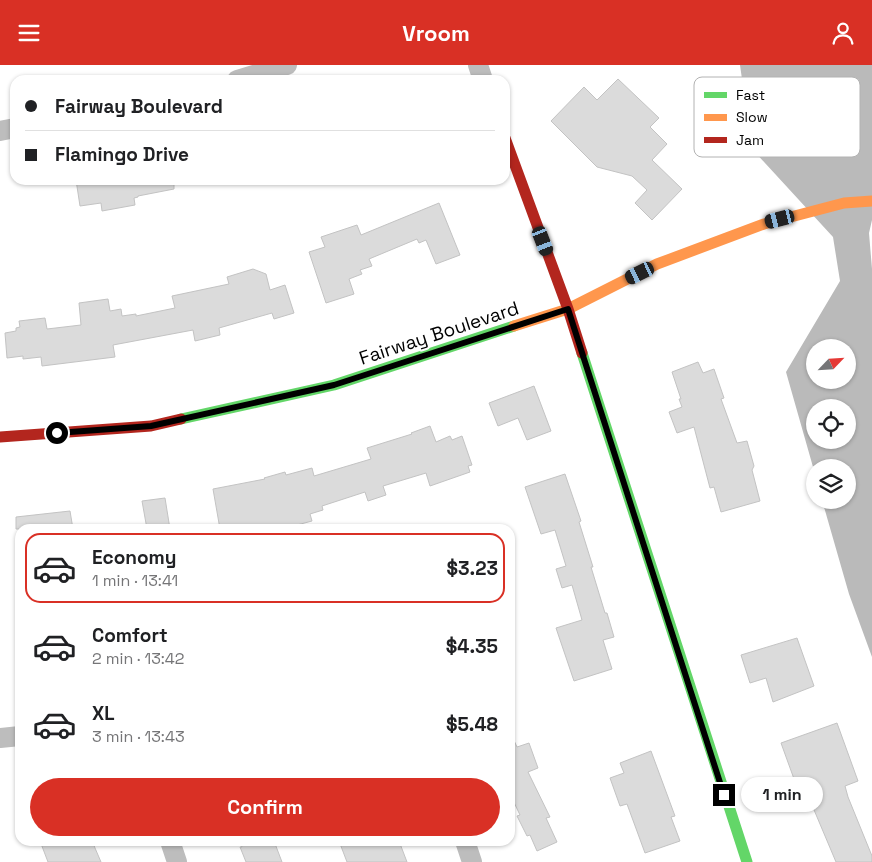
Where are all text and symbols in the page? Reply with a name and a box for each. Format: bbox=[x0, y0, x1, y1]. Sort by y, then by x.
icon: menu bbox=[15, 19, 43, 47]
text: Vroom bbox=[402, 19, 470, 47]
icon: person bbox=[829, 19, 857, 47]
legend bbox=[694, 77, 860, 157]
text: Fast bbox=[736, 86, 765, 104]
text: Fairway Boulevard bbox=[55, 94, 223, 119]
text: Slow bbox=[736, 108, 768, 126]
text: Jam bbox=[736, 131, 764, 149]
text: Flamingo Drive bbox=[55, 142, 189, 167]
car bbox=[763, 208, 796, 230]
car bbox=[530, 224, 555, 258]
car bbox=[623, 260, 656, 286]
street label: Fairway Boulevard bbox=[356, 295, 522, 371]
north arrow bbox=[806, 339, 856, 389]
map controls bbox=[806, 339, 856, 509]
button: locate bbox=[806, 399, 856, 449]
route start bbox=[46, 422, 68, 444]
button: layers bbox=[806, 459, 856, 509]
text: Economy bbox=[92, 545, 176, 570]
icon: car bbox=[32, 546, 77, 591]
text: $3.23 bbox=[446, 556, 498, 581]
text: 1 min · 13:41 bbox=[92, 570, 178, 591]
text: Comfort bbox=[92, 623, 168, 648]
icon: car bbox=[32, 624, 77, 669]
text: $4.35 bbox=[446, 634, 498, 659]
text: 2 min · 13:42 bbox=[92, 648, 185, 669]
text: XL bbox=[92, 701, 115, 726]
icon: car bbox=[32, 702, 77, 747]
text: $5.48 bbox=[446, 712, 498, 737]
text: 3 min · 13:43 bbox=[92, 726, 185, 747]
callout: 1 min bbox=[742, 777, 824, 813]
button: Confirm bbox=[30, 778, 500, 836]
route end bbox=[713, 784, 735, 806]
text: 1 min bbox=[762, 784, 802, 805]

